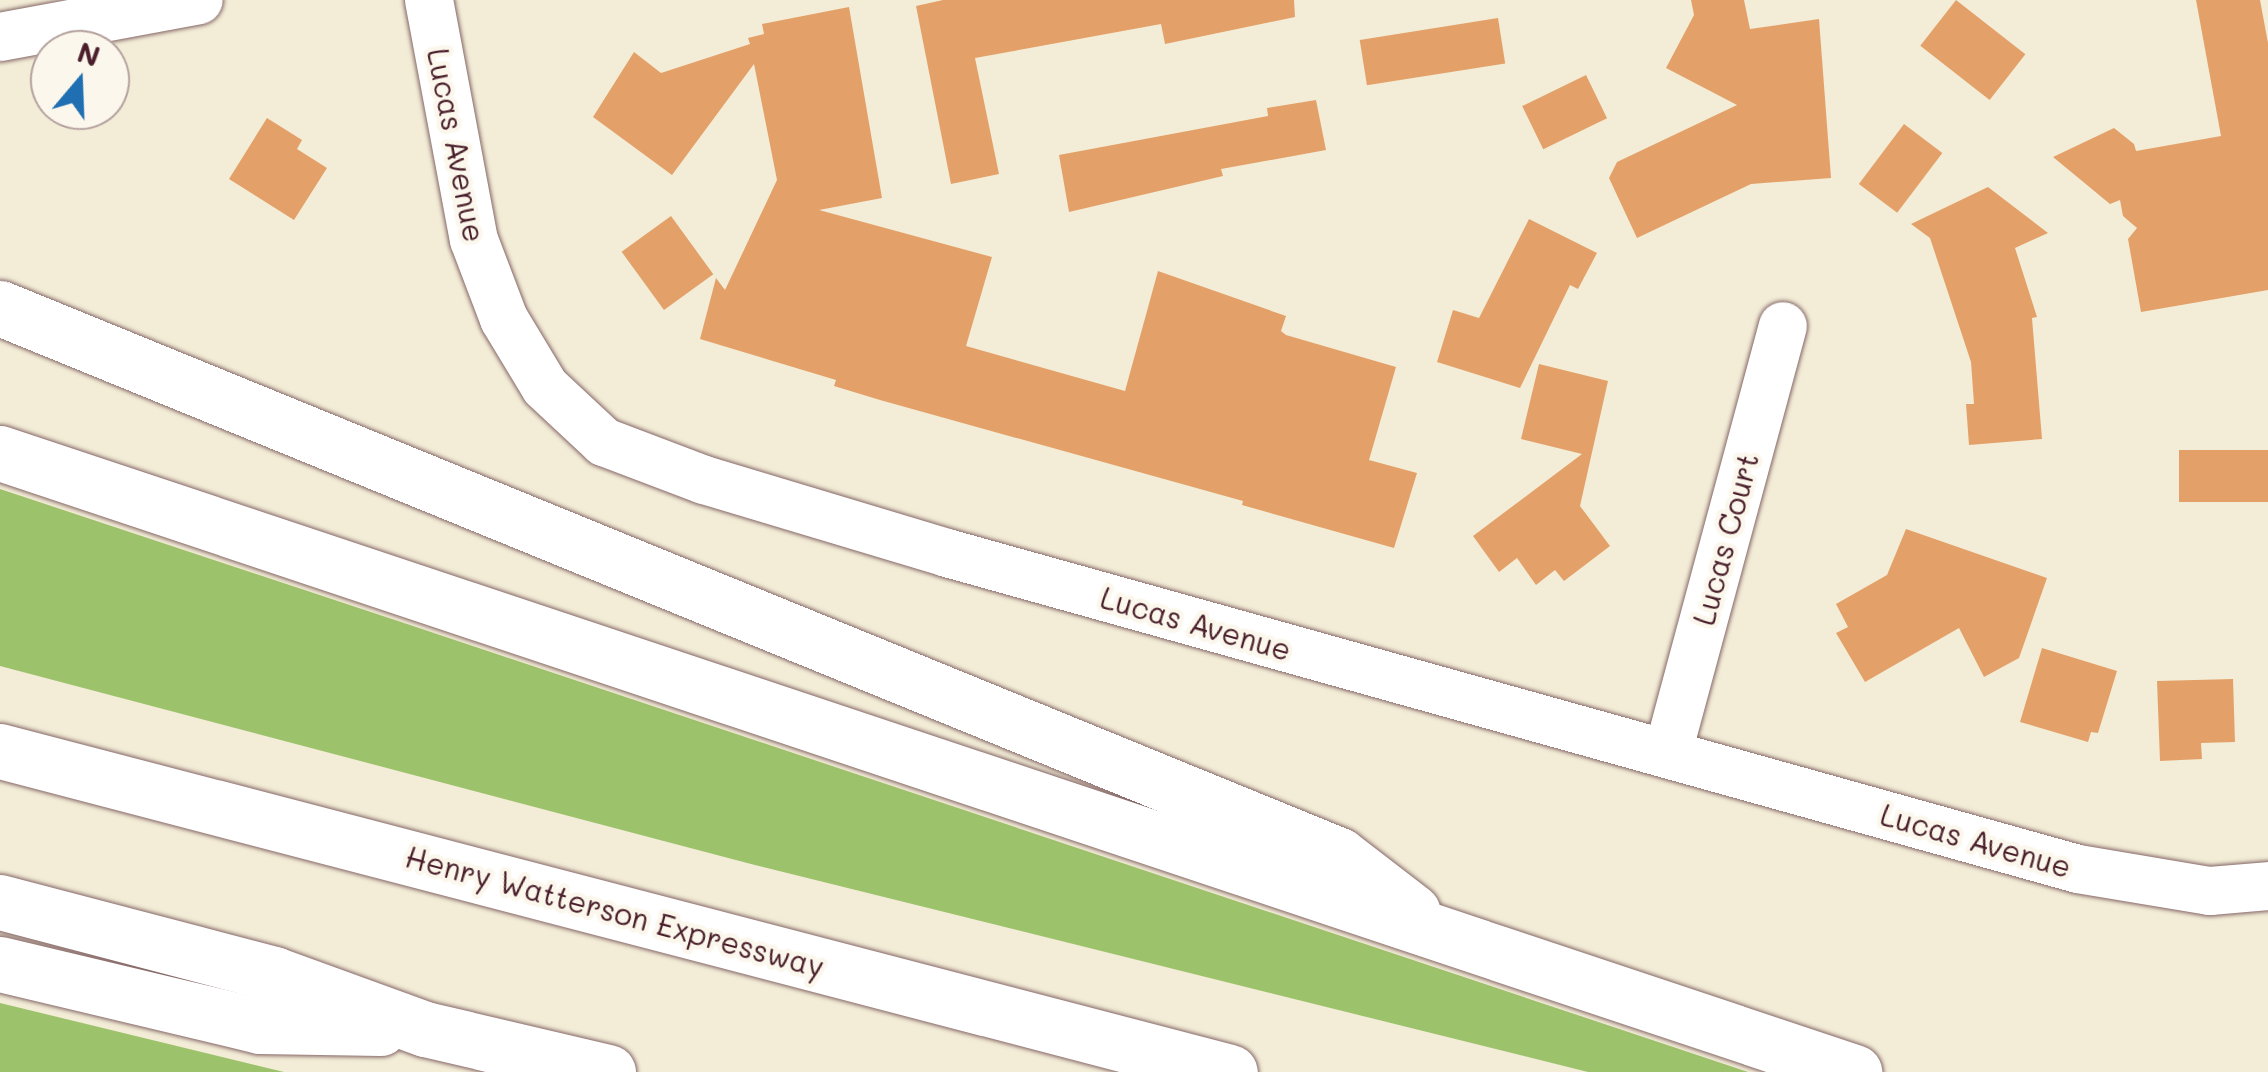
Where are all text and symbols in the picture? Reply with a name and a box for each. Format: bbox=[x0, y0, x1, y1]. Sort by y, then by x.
north arrow bbox=[30, 30, 130, 130]
text: N bbox=[73, 33, 105, 74]
street label: Lucas Avenue bbox=[421, 45, 493, 245]
street label: Lucas Court bbox=[1685, 449, 1765, 629]
street label: Lucas Avenue bbox=[1097, 579, 1295, 667]
street label: Lucas Avenue bbox=[1877, 796, 2075, 884]
street label: Henry Watterson Expressway bbox=[402, 838, 828, 984]

